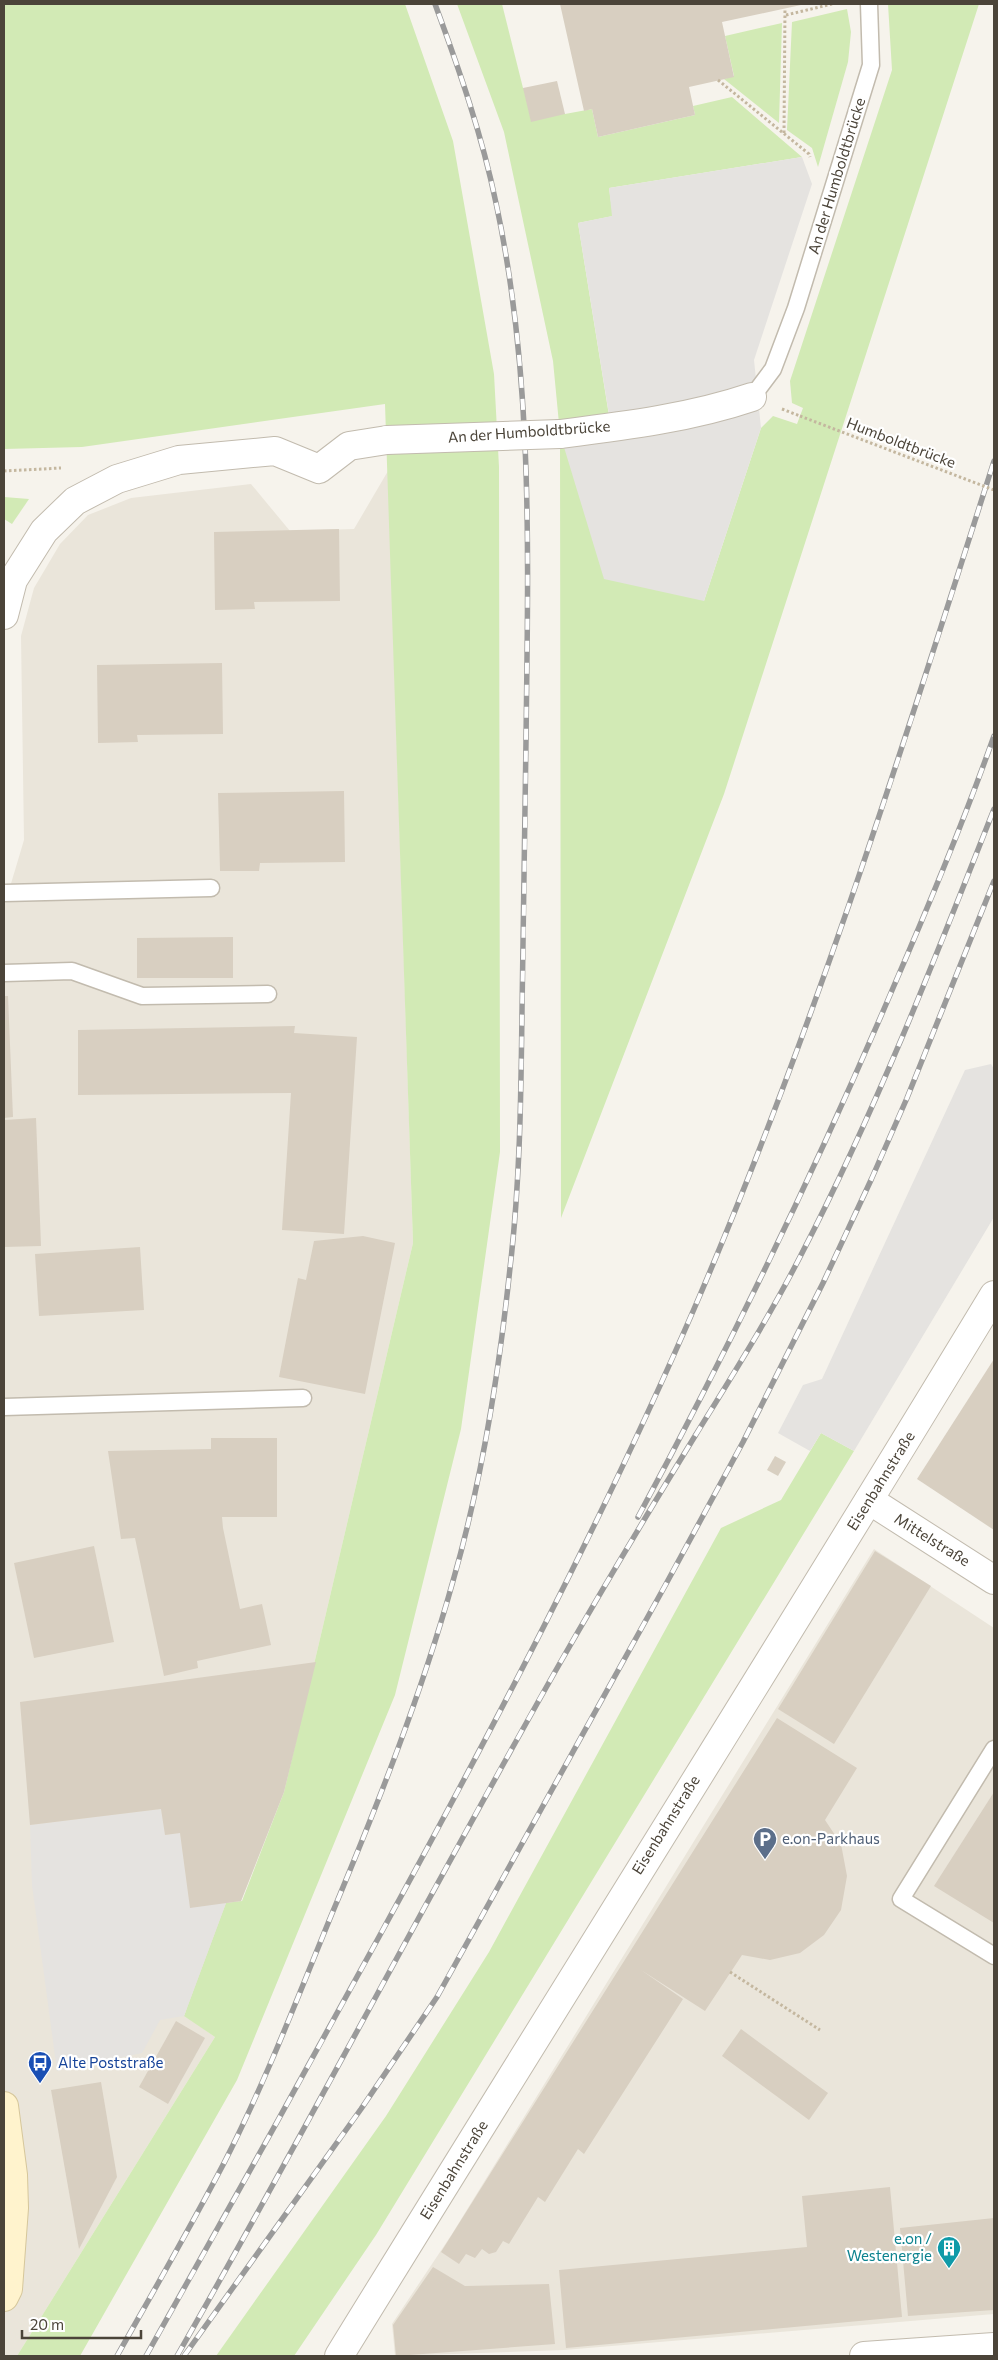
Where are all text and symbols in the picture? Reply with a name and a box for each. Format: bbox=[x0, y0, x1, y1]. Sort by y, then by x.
street label: An der Humboldtbrücke bbox=[804, 95, 868, 256]
street label: Humboldtbrücke bbox=[844, 413, 959, 471]
street label: An der Humboldtbrücke bbox=[447, 416, 611, 446]
street label: Eisenbahnstraße bbox=[842, 1427, 918, 1533]
street label: Mittelstraße bbox=[891, 1509, 974, 1570]
street label: Eisenbahnstraße bbox=[627, 1771, 703, 1877]
parking icon: e.on-Parkhaus bbox=[752, 1826, 778, 1860]
place label: e.on-Parkhaus bbox=[782, 1829, 880, 1847]
bus stop icon: Alte Poststraße bbox=[27, 2050, 53, 2084]
place label: Alte Poststraße bbox=[58, 2053, 164, 2071]
street label: Eisenbahnstraße bbox=[415, 2116, 491, 2222]
place label: e.on / Westenergie bbox=[847, 2229, 932, 2264]
building icon: e.on / Westenergie bbox=[936, 2235, 962, 2269]
scale bar bbox=[22, 2308, 141, 2340]
text: 20 m bbox=[30, 2315, 64, 2333]

